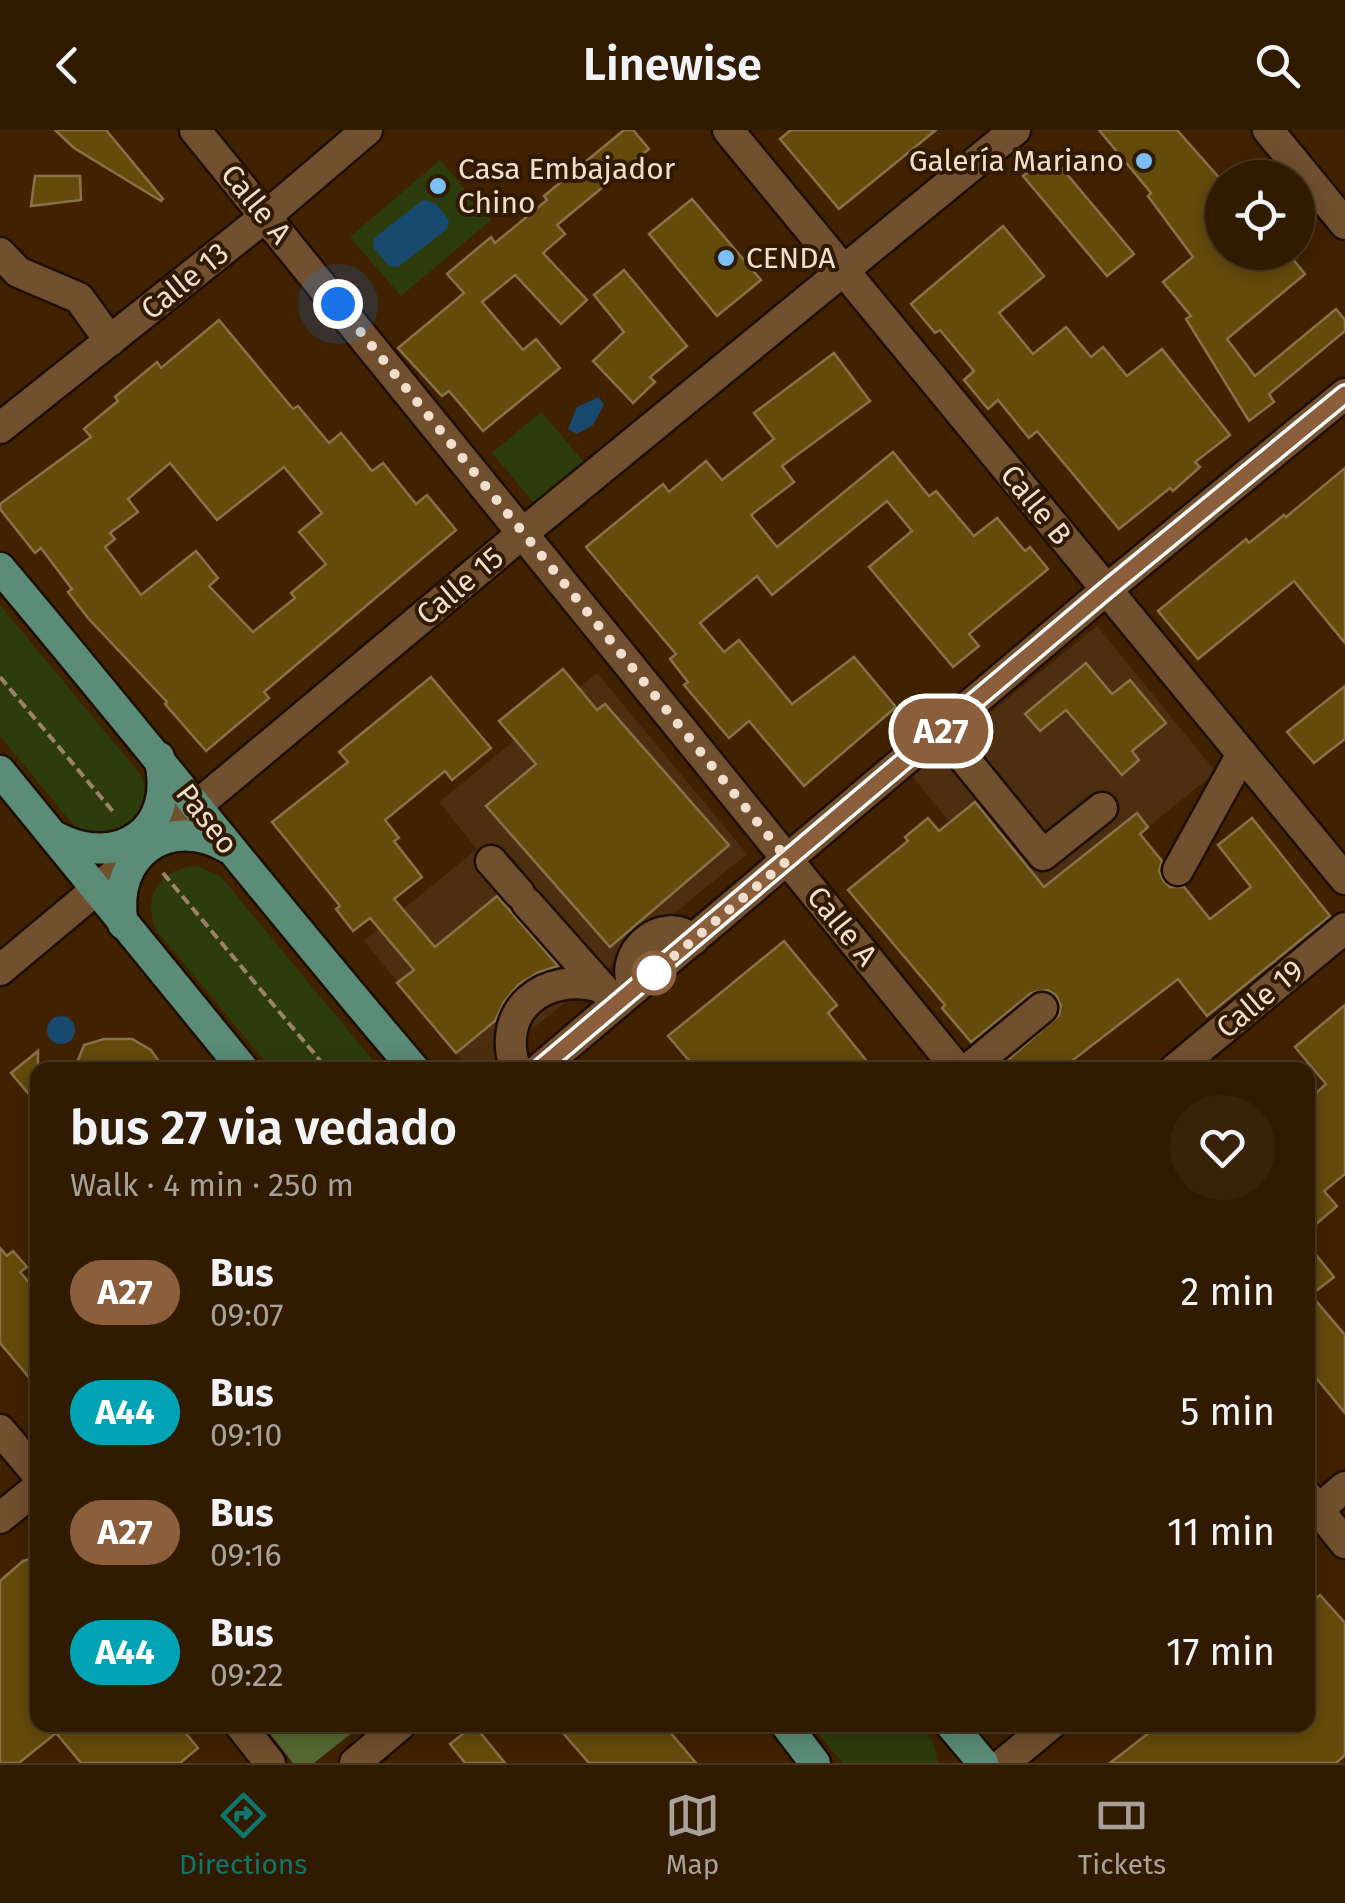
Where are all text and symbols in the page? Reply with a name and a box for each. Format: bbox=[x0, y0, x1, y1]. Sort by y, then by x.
icon: back bbox=[40, 38, 95, 93]
text: Linewise bbox=[583, 38, 762, 92]
icon: search bbox=[1250, 38, 1305, 93]
place label: Galería Mariano bbox=[909, 143, 1124, 179]
marker: Galería Mariano bbox=[1133, 150, 1155, 172]
place label: Casa Embajador Chino bbox=[458, 151, 676, 221]
street label: Calle A bbox=[213, 157, 299, 251]
map controls bbox=[1205, 160, 1315, 270]
button: locate bbox=[1205, 160, 1315, 270]
marker: Casa Embajador Chino bbox=[427, 175, 449, 197]
street label: Calle 13 bbox=[134, 235, 236, 327]
place label: CENDA bbox=[746, 240, 836, 276]
marker: CENDA bbox=[715, 247, 737, 269]
your location bbox=[313, 279, 363, 329]
street label: Calle B bbox=[993, 458, 1079, 552]
street label: Calle 15 bbox=[409, 539, 511, 633]
line badge: A27 bbox=[884, 698, 998, 764]
text: A27 bbox=[913, 710, 969, 752]
street label: Paseo bbox=[168, 777, 246, 861]
street label: Calle A bbox=[799, 879, 885, 973]
unlabelled marker bbox=[633, 952, 675, 994]
street label: Calle 19 bbox=[1209, 952, 1311, 1046]
button: heart bbox=[1170, 1095, 1275, 1200]
text: bus 27 via vedado bbox=[70, 1099, 457, 1157]
text: Walk · 4 min · 250 m bbox=[70, 1166, 354, 1204]
text: Bus bbox=[210, 1250, 274, 1296]
text: 2 min bbox=[1181, 1269, 1275, 1315]
text: A27 bbox=[97, 1271, 153, 1313]
text: 09:07 bbox=[210, 1296, 283, 1334]
text: Bus bbox=[210, 1370, 274, 1416]
text: 5 min bbox=[1180, 1389, 1275, 1435]
text: A44 bbox=[95, 1391, 155, 1433]
text: 09:10 bbox=[210, 1416, 282, 1454]
text: Bus bbox=[210, 1490, 274, 1536]
text: 11 min bbox=[1167, 1509, 1275, 1555]
text: A27 bbox=[97, 1511, 153, 1553]
text: 09:16 bbox=[210, 1536, 282, 1574]
text: Bus bbox=[210, 1610, 274, 1656]
text: 17 min bbox=[1166, 1629, 1275, 1675]
text: A44 bbox=[95, 1631, 155, 1673]
text: 09:22 bbox=[210, 1656, 284, 1694]
tab: Directions bbox=[179, 1788, 307, 1881]
tab: Map bbox=[665, 1788, 720, 1881]
tab: Tickets bbox=[1078, 1788, 1166, 1881]

